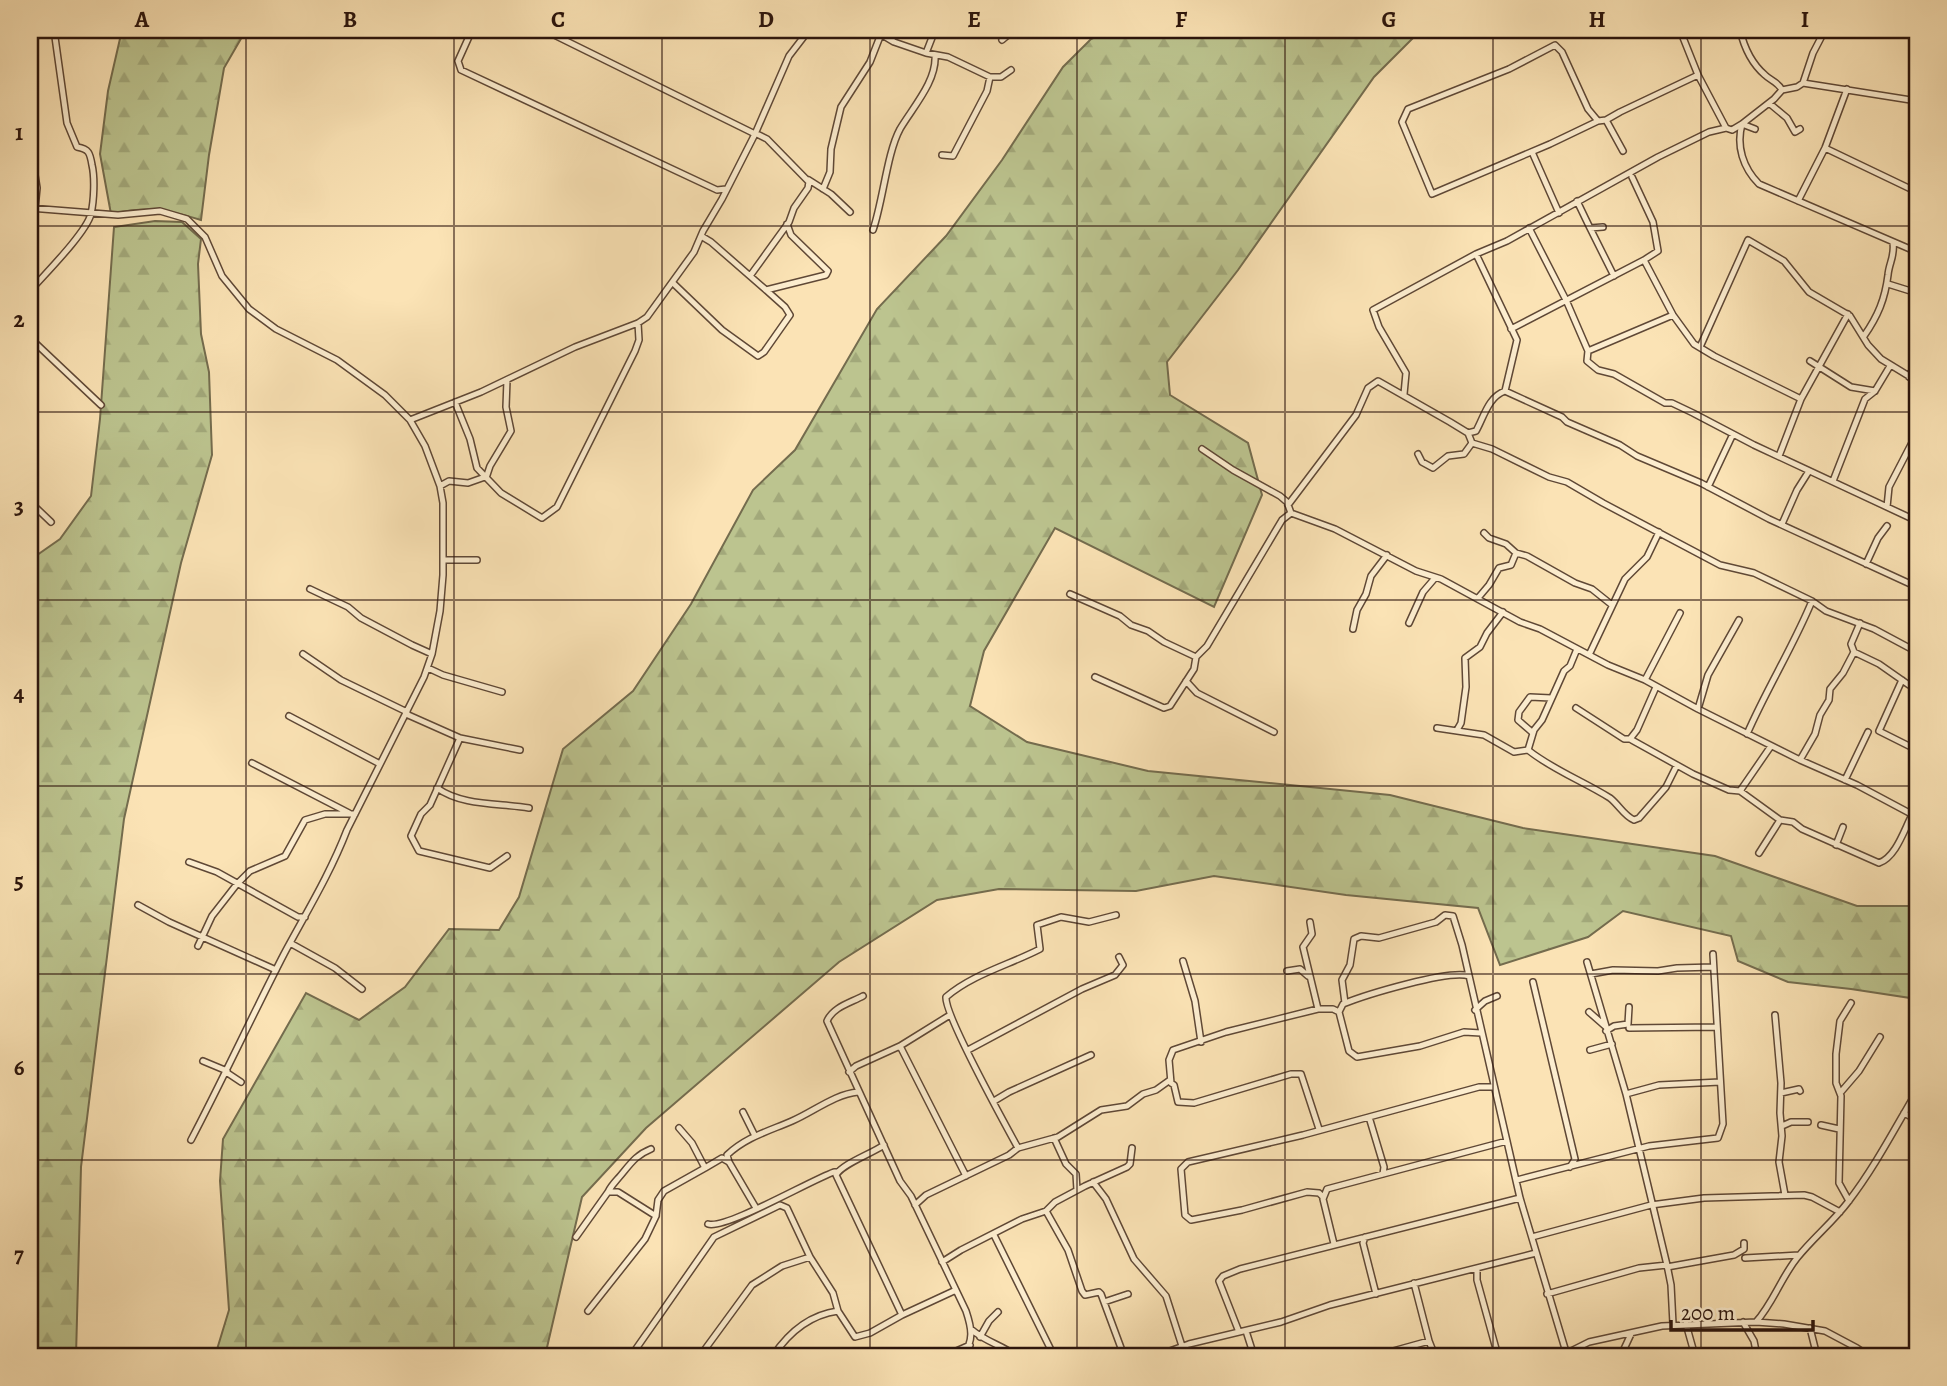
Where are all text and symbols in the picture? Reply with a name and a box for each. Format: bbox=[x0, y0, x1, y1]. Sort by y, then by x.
text: A bbox=[134, 4, 150, 35]
text: B bbox=[343, 4, 357, 35]
text: C bbox=[551, 4, 565, 35]
text: D bbox=[758, 4, 774, 35]
text: E bbox=[967, 4, 981, 35]
text: F bbox=[1175, 4, 1188, 35]
text: G bbox=[1381, 4, 1397, 35]
text: H bbox=[1588, 4, 1606, 35]
text: I bbox=[1801, 4, 1809, 35]
text: 1 bbox=[15, 117, 23, 148]
text: 2 bbox=[13, 304, 25, 335]
text: 3 bbox=[14, 491, 24, 522]
text: 4 bbox=[14, 678, 25, 709]
text: 5 bbox=[14, 865, 24, 896]
text: 6 bbox=[14, 1052, 25, 1083]
text: 7 bbox=[14, 1239, 24, 1270]
scale bar bbox=[1671, 1288, 1812, 1332]
text: 200 m bbox=[1681, 1299, 1735, 1327]

